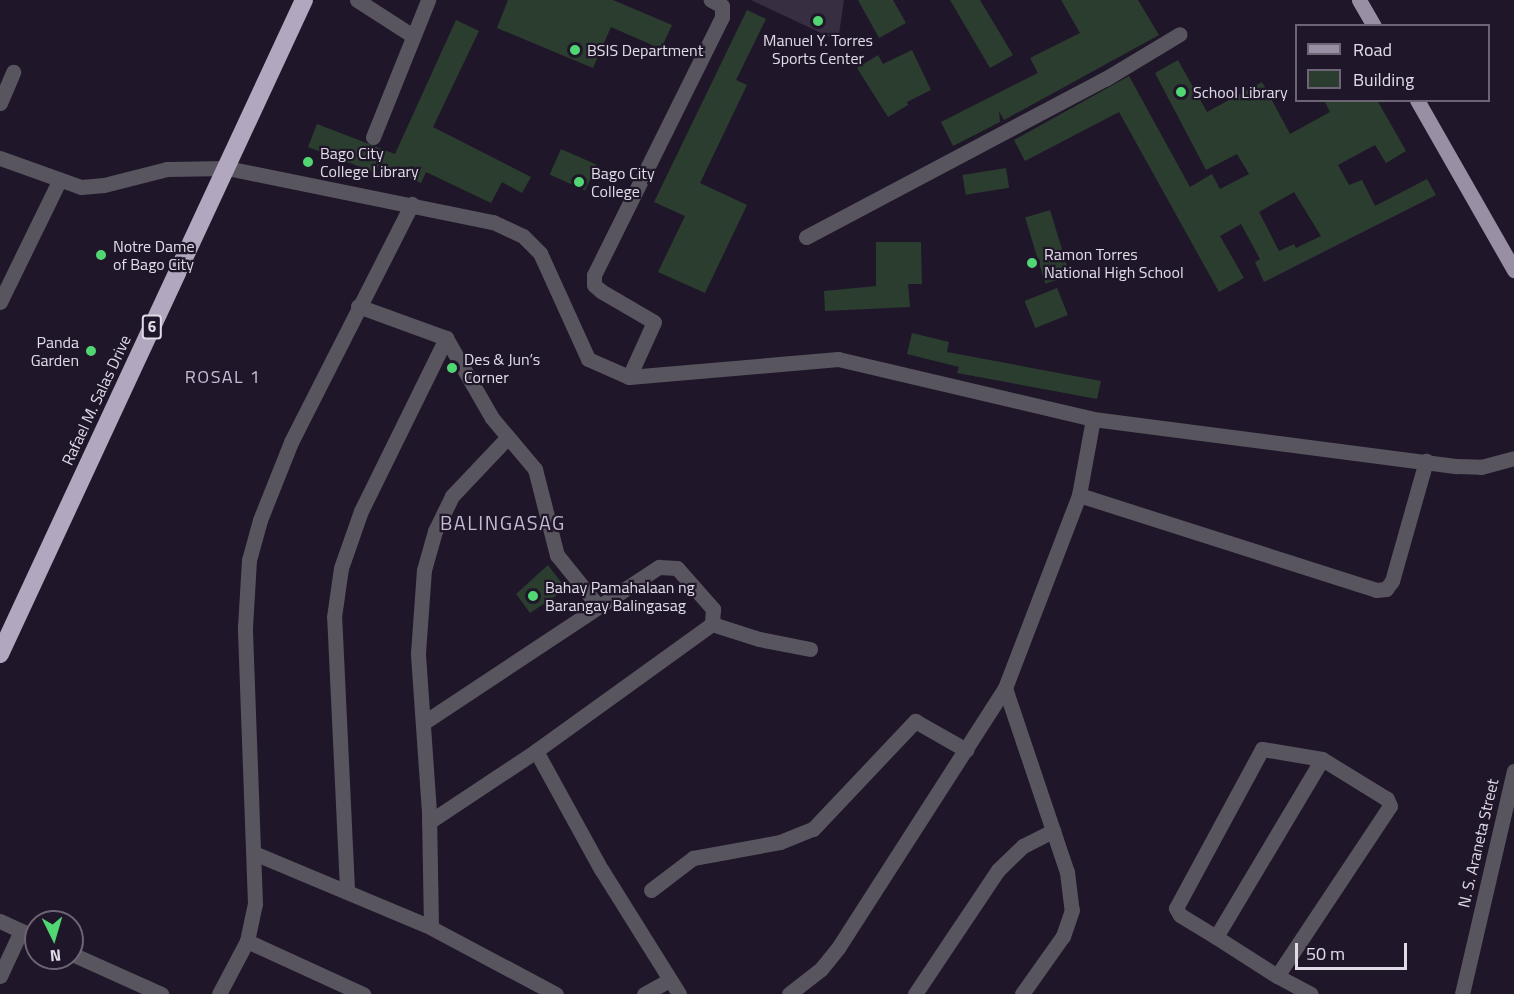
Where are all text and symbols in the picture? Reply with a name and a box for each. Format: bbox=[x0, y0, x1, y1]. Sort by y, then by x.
marker: Manuel Y. Torres Sports Center bbox=[811, 14, 825, 28]
legend bbox=[1295, 24, 1490, 102]
place label: Manuel Y. Torres Sports Center bbox=[763, 30, 873, 68]
text: Road bbox=[1353, 36, 1392, 63]
place label: BSIS Department bbox=[587, 40, 703, 60]
marker: BSIS Department bbox=[568, 43, 582, 57]
text: Building bbox=[1353, 66, 1414, 93]
place label: School Library bbox=[1193, 82, 1288, 102]
marker: School Library bbox=[1174, 85, 1188, 99]
place label: Bago City College Library bbox=[320, 143, 419, 181]
marker: Bago City College Library bbox=[301, 155, 315, 169]
place label: Bago City College bbox=[591, 163, 655, 201]
marker: Bago City College bbox=[572, 175, 586, 189]
place label: Notre Dame of Bago City bbox=[113, 236, 195, 274]
place label: Ramon Torres National High School bbox=[1044, 244, 1184, 282]
marker: Notre Dame of Bago City bbox=[94, 248, 108, 262]
marker: Ramon Torres National High School bbox=[1025, 256, 1039, 270]
road number: 6 bbox=[142, 315, 162, 339]
place label: Panda Garden bbox=[31, 332, 79, 370]
street label: Rafael M. Salas Drive bbox=[57, 332, 135, 468]
marker: Panda Garden bbox=[84, 344, 98, 358]
place label: Des & Jun’s Corner bbox=[464, 349, 540, 387]
marker: Des & Jun’s Corner bbox=[445, 361, 459, 375]
district label: ROSAL 1 bbox=[185, 366, 261, 388]
district label: BALINGASAG bbox=[440, 510, 566, 534]
place label: Bahay Pamahalaan ng Barangay Balingasag bbox=[545, 577, 695, 615]
marker: Bahay Pamahalaan ng Barangay Balingasag bbox=[526, 589, 540, 603]
street label: N. S. Araneta Street bbox=[1454, 777, 1502, 909]
north arrow bbox=[24, 910, 84, 970]
scale bar bbox=[1298, 931, 1410, 969]
text: 50 m bbox=[1306, 940, 1345, 967]
text: N bbox=[49, 944, 62, 968]

